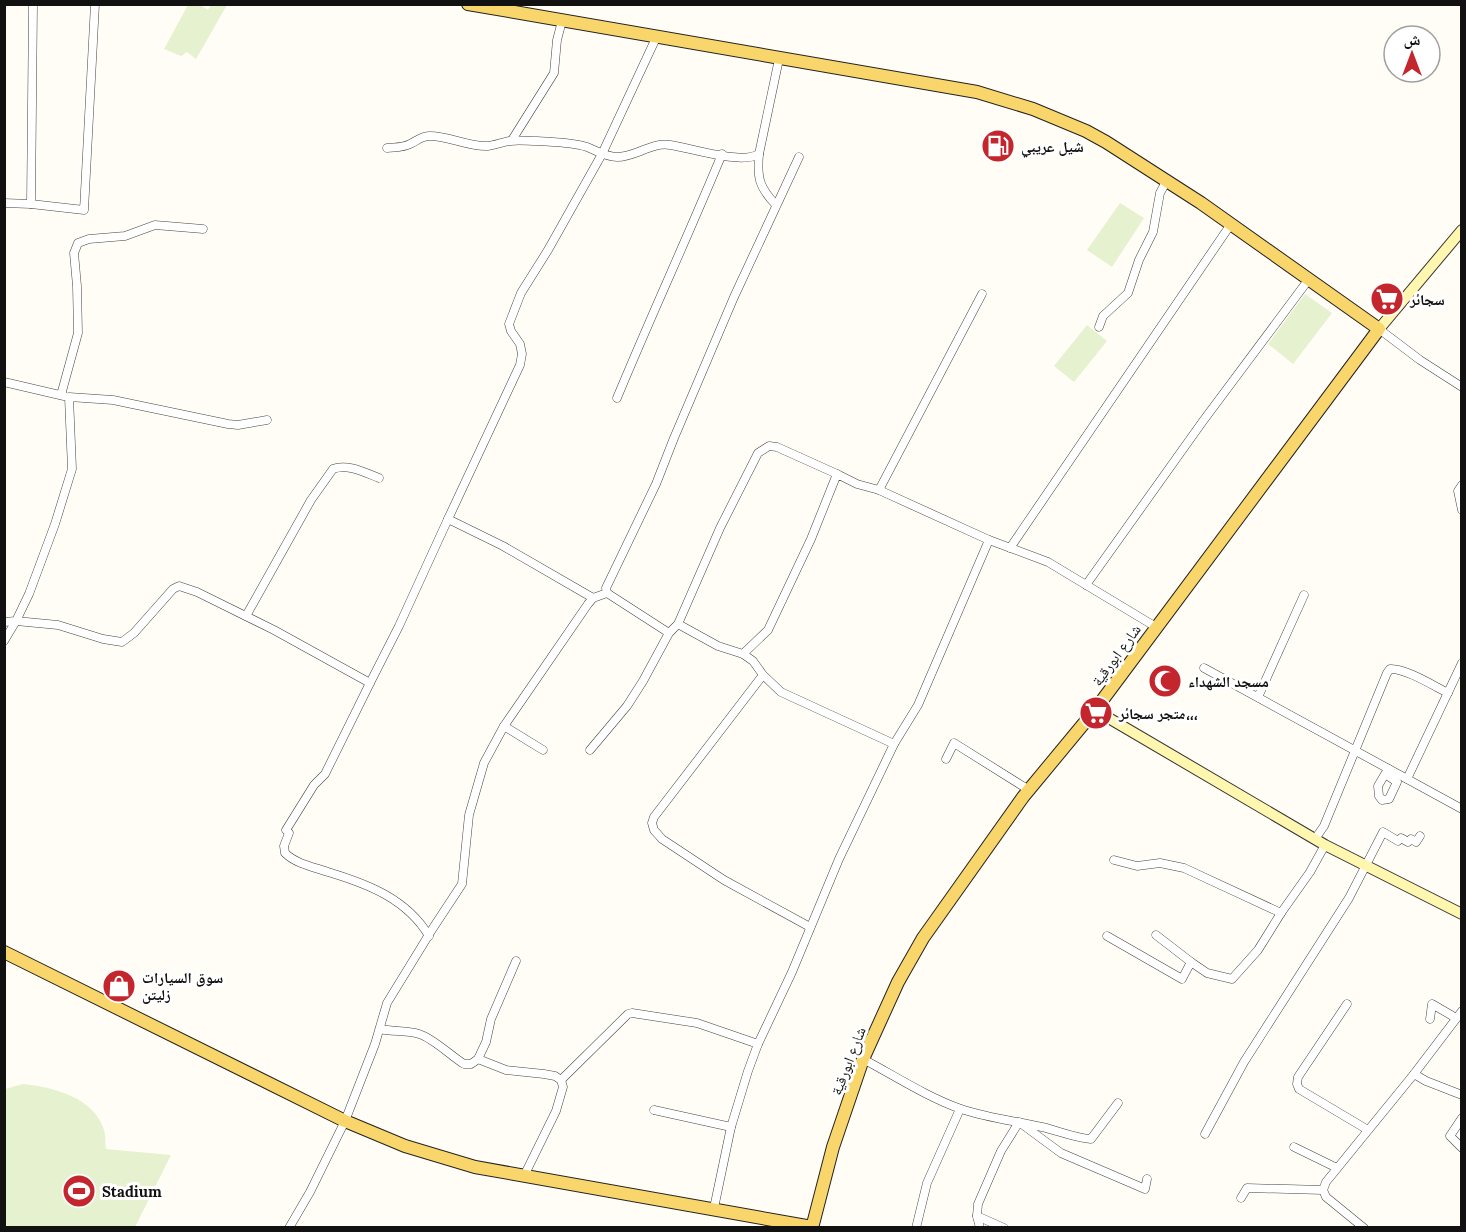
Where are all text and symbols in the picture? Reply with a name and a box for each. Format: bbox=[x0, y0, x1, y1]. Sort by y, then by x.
north arrow bbox=[1382, 24, 1442, 84]
text: ش bbox=[1404, 29, 1421, 49]
fuel station icon: شيل عريبي bbox=[980, 128, 1016, 164]
place label: شيل عريبي bbox=[1021, 137, 1084, 158]
supermarket icon: سجائر bbox=[1369, 281, 1405, 317]
place label: سجائر bbox=[1409, 290, 1445, 309]
street label: شارع ابورقية bbox=[1087, 620, 1146, 690]
mosque icon: مسجد الشهداء bbox=[1147, 663, 1183, 699]
place label: مسجد الشهداء bbox=[1188, 672, 1269, 691]
supermarket icon: متجر سجائر،،، bbox=[1078, 695, 1114, 731]
place label: متجر سجائر،،، bbox=[1118, 704, 1198, 723]
shop icon: سوق السيارات زليتن bbox=[101, 968, 137, 1004]
place label: سوق السيارات زليتن bbox=[142, 968, 223, 1004]
street label: شارع ابورقية bbox=[826, 1024, 871, 1098]
sports icon: Stadium bbox=[61, 1173, 97, 1209]
place label: Stadium bbox=[102, 1182, 162, 1201]

